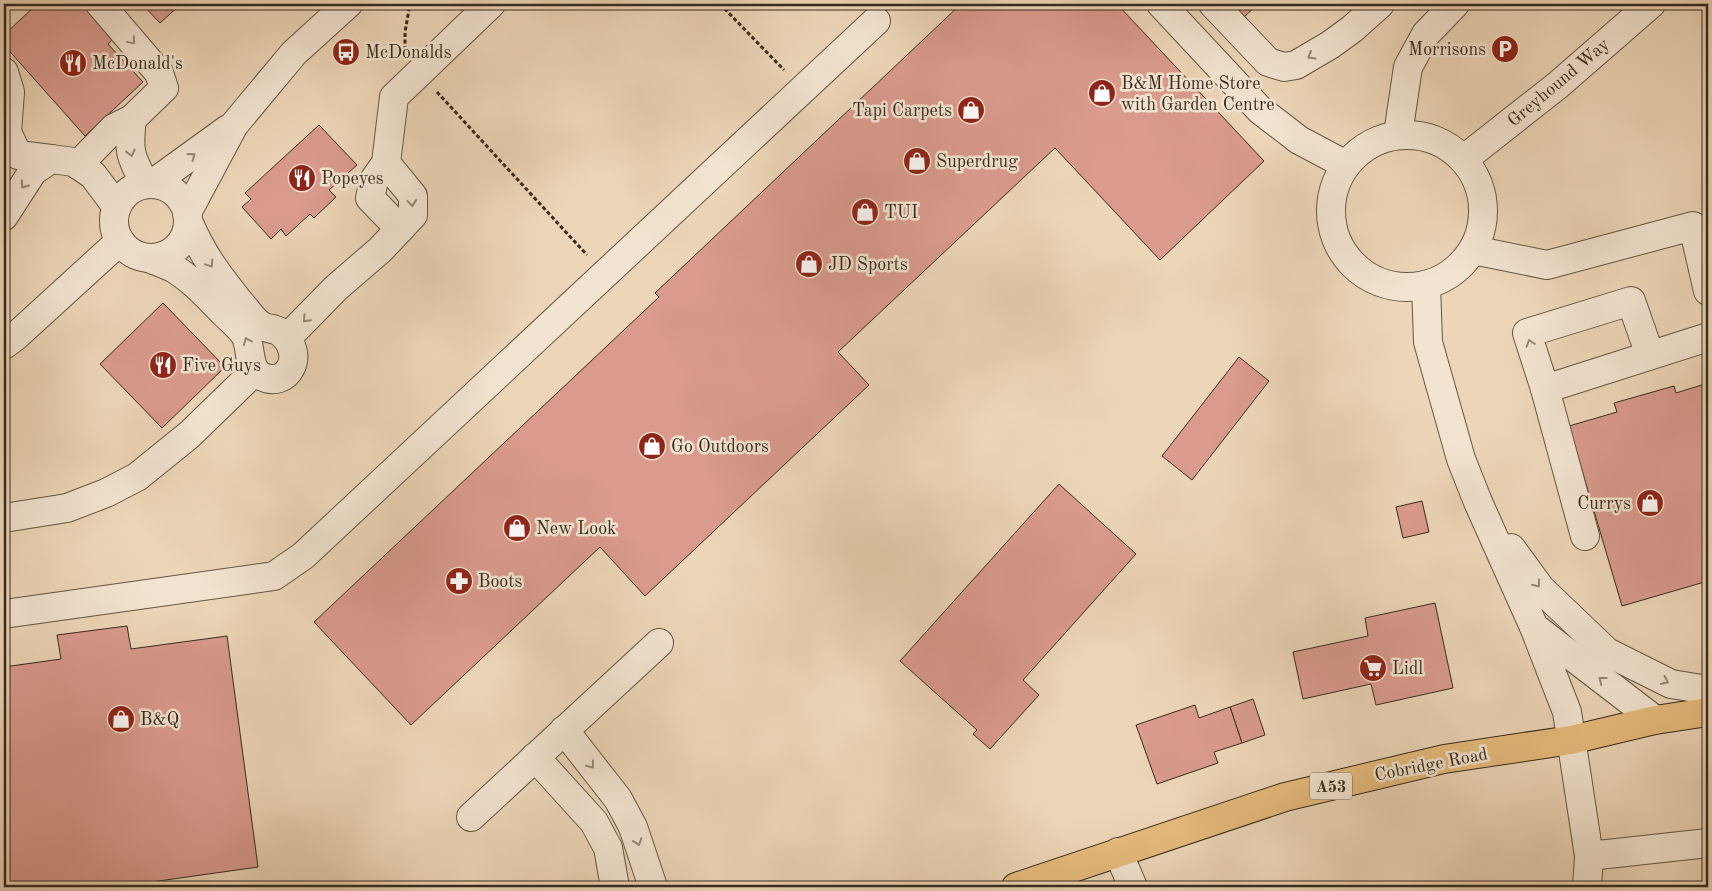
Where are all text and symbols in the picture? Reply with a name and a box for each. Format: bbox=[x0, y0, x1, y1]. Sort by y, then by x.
parking icon: Morrisons bbox=[1490, 34, 1520, 64]
one-way arrow bbox=[126, 35, 134, 44]
street label: Greyhound Way bbox=[1504, 35, 1613, 130]
bus stop icon: McDonalds bbox=[331, 37, 361, 67]
place label: Morrisons bbox=[1408, 41, 1486, 59]
place label: McDonalds bbox=[365, 44, 452, 62]
restaurant icon: McDonald's bbox=[58, 48, 88, 78]
one-way arrow bbox=[1307, 49, 1316, 59]
place label: McDonald's bbox=[92, 55, 183, 73]
place label: B&M Home Store with Garden Centre bbox=[1121, 75, 1275, 114]
shop icon: B&M Home Store with Garden Centre bbox=[1087, 78, 1117, 108]
shop icon: Tapi Carpets bbox=[956, 95, 986, 125]
place label: Tapi Carpets bbox=[852, 102, 952, 120]
shop icon: Superdrug bbox=[902, 146, 932, 176]
one-way arrow bbox=[125, 148, 136, 157]
one-way arrow bbox=[186, 153, 195, 161]
place label: Superdrug bbox=[936, 153, 1018, 171]
restaurant icon: Popeyes bbox=[287, 163, 317, 193]
place label: Popeyes bbox=[321, 170, 384, 188]
one-way arrow bbox=[21, 179, 30, 188]
shop icon: TUI bbox=[850, 197, 880, 227]
one-way arrow bbox=[407, 199, 418, 207]
place label: TUI bbox=[884, 204, 918, 222]
shop icon: JD Sports bbox=[794, 249, 824, 279]
place label: JD Sports bbox=[828, 256, 908, 274]
one-way arrow bbox=[204, 259, 214, 268]
one-way arrow bbox=[303, 313, 312, 322]
one-way arrow bbox=[242, 337, 253, 346]
one-way arrow bbox=[1526, 339, 1536, 347]
restaurant icon: Five Guys bbox=[148, 350, 178, 380]
place label: Five Guys bbox=[182, 357, 261, 375]
shop icon: Go Outdoors bbox=[637, 431, 667, 461]
place label: Go Outdoors bbox=[671, 438, 769, 456]
shop icon: Currys bbox=[1635, 488, 1665, 518]
place label: Currys bbox=[1577, 495, 1631, 513]
shop icon: New Look bbox=[502, 513, 532, 543]
place label: New Look bbox=[536, 520, 616, 538]
pharmacy icon: Boots bbox=[444, 566, 474, 596]
place label: Boots bbox=[478, 573, 523, 591]
one-way arrow bbox=[1532, 578, 1540, 587]
supermarket icon: Lidl bbox=[1358, 653, 1388, 683]
place label: Lidl bbox=[1392, 660, 1423, 678]
one-way arrow bbox=[1660, 675, 1669, 685]
one-way arrow bbox=[1599, 677, 1608, 685]
shop icon: B&Q bbox=[106, 704, 136, 734]
place label: B&Q bbox=[140, 711, 179, 729]
street label: Cobridge Road bbox=[1373, 745, 1489, 785]
one-way arrow bbox=[585, 759, 594, 769]
road number: A53 bbox=[1310, 772, 1352, 799]
one-way arrow bbox=[632, 837, 642, 846]

